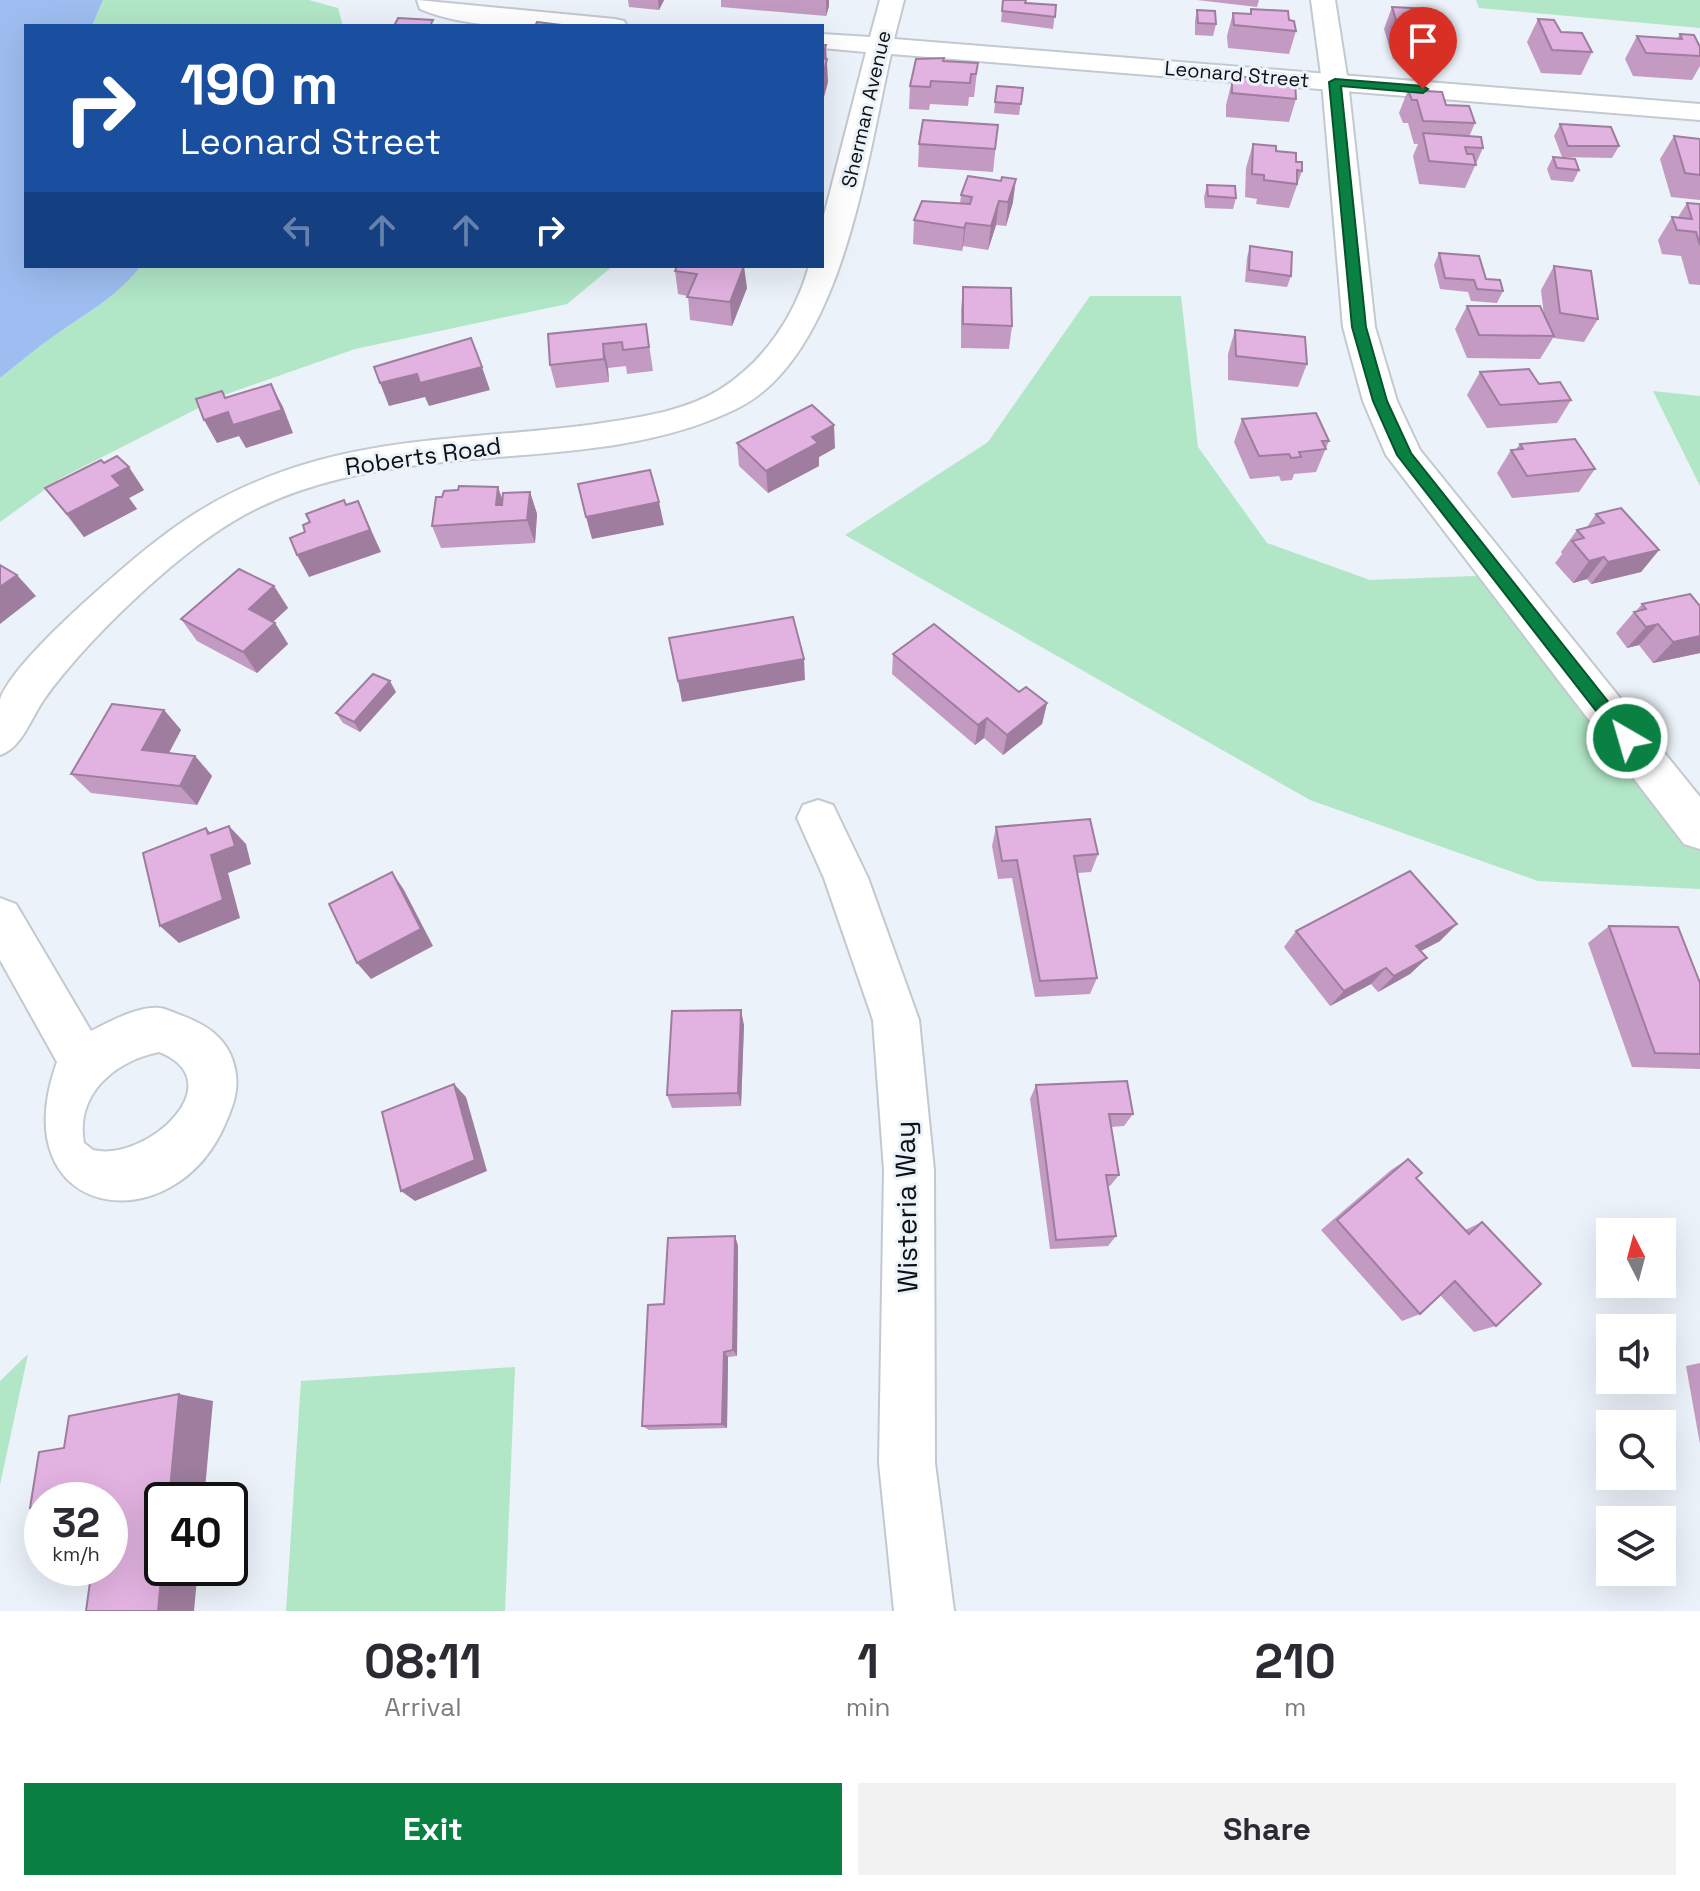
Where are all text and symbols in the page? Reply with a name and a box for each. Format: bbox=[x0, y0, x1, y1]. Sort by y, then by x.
pin bbox=[1389, 7, 1457, 89]
icon: arrive bbox=[1401, 19, 1445, 63]
street label: Sherman Avenue bbox=[835, 28, 897, 190]
text: 190 m bbox=[180, 49, 338, 120]
street label: Leonard Street bbox=[1164, 55, 1310, 93]
icon: right bbox=[48, 56, 152, 160]
text: Leonard Street bbox=[180, 119, 441, 165]
icon: left bbox=[276, 208, 320, 252]
icon: ahead bbox=[360, 208, 404, 252]
icon: ahead bbox=[444, 208, 488, 252]
icon: right bbox=[528, 208, 572, 252]
street label: Roberts Road bbox=[343, 430, 503, 482]
position arrow bbox=[1585, 696, 1669, 780]
street label: Wisteria Way bbox=[886, 1121, 926, 1293]
north arrow bbox=[1596, 1218, 1676, 1298]
map controls bbox=[1596, 1218, 1676, 1586]
button: sound bbox=[1596, 1314, 1676, 1394]
button: search bbox=[1596, 1410, 1676, 1490]
speed limit sign: 40 bbox=[144, 1482, 248, 1586]
text: 32 bbox=[52, 1498, 100, 1549]
button: layers bbox=[1596, 1506, 1676, 1586]
text: km/h bbox=[52, 1541, 100, 1567]
text: 08:11 bbox=[364, 1631, 482, 1692]
text: 1 bbox=[857, 1631, 879, 1692]
text: 210 bbox=[1255, 1631, 1336, 1692]
text: Arrival bbox=[384, 1690, 462, 1724]
text: min bbox=[846, 1690, 890, 1724]
text: m bbox=[1284, 1690, 1306, 1724]
button: Exit bbox=[24, 1783, 842, 1875]
button: Share bbox=[858, 1783, 1676, 1875]

